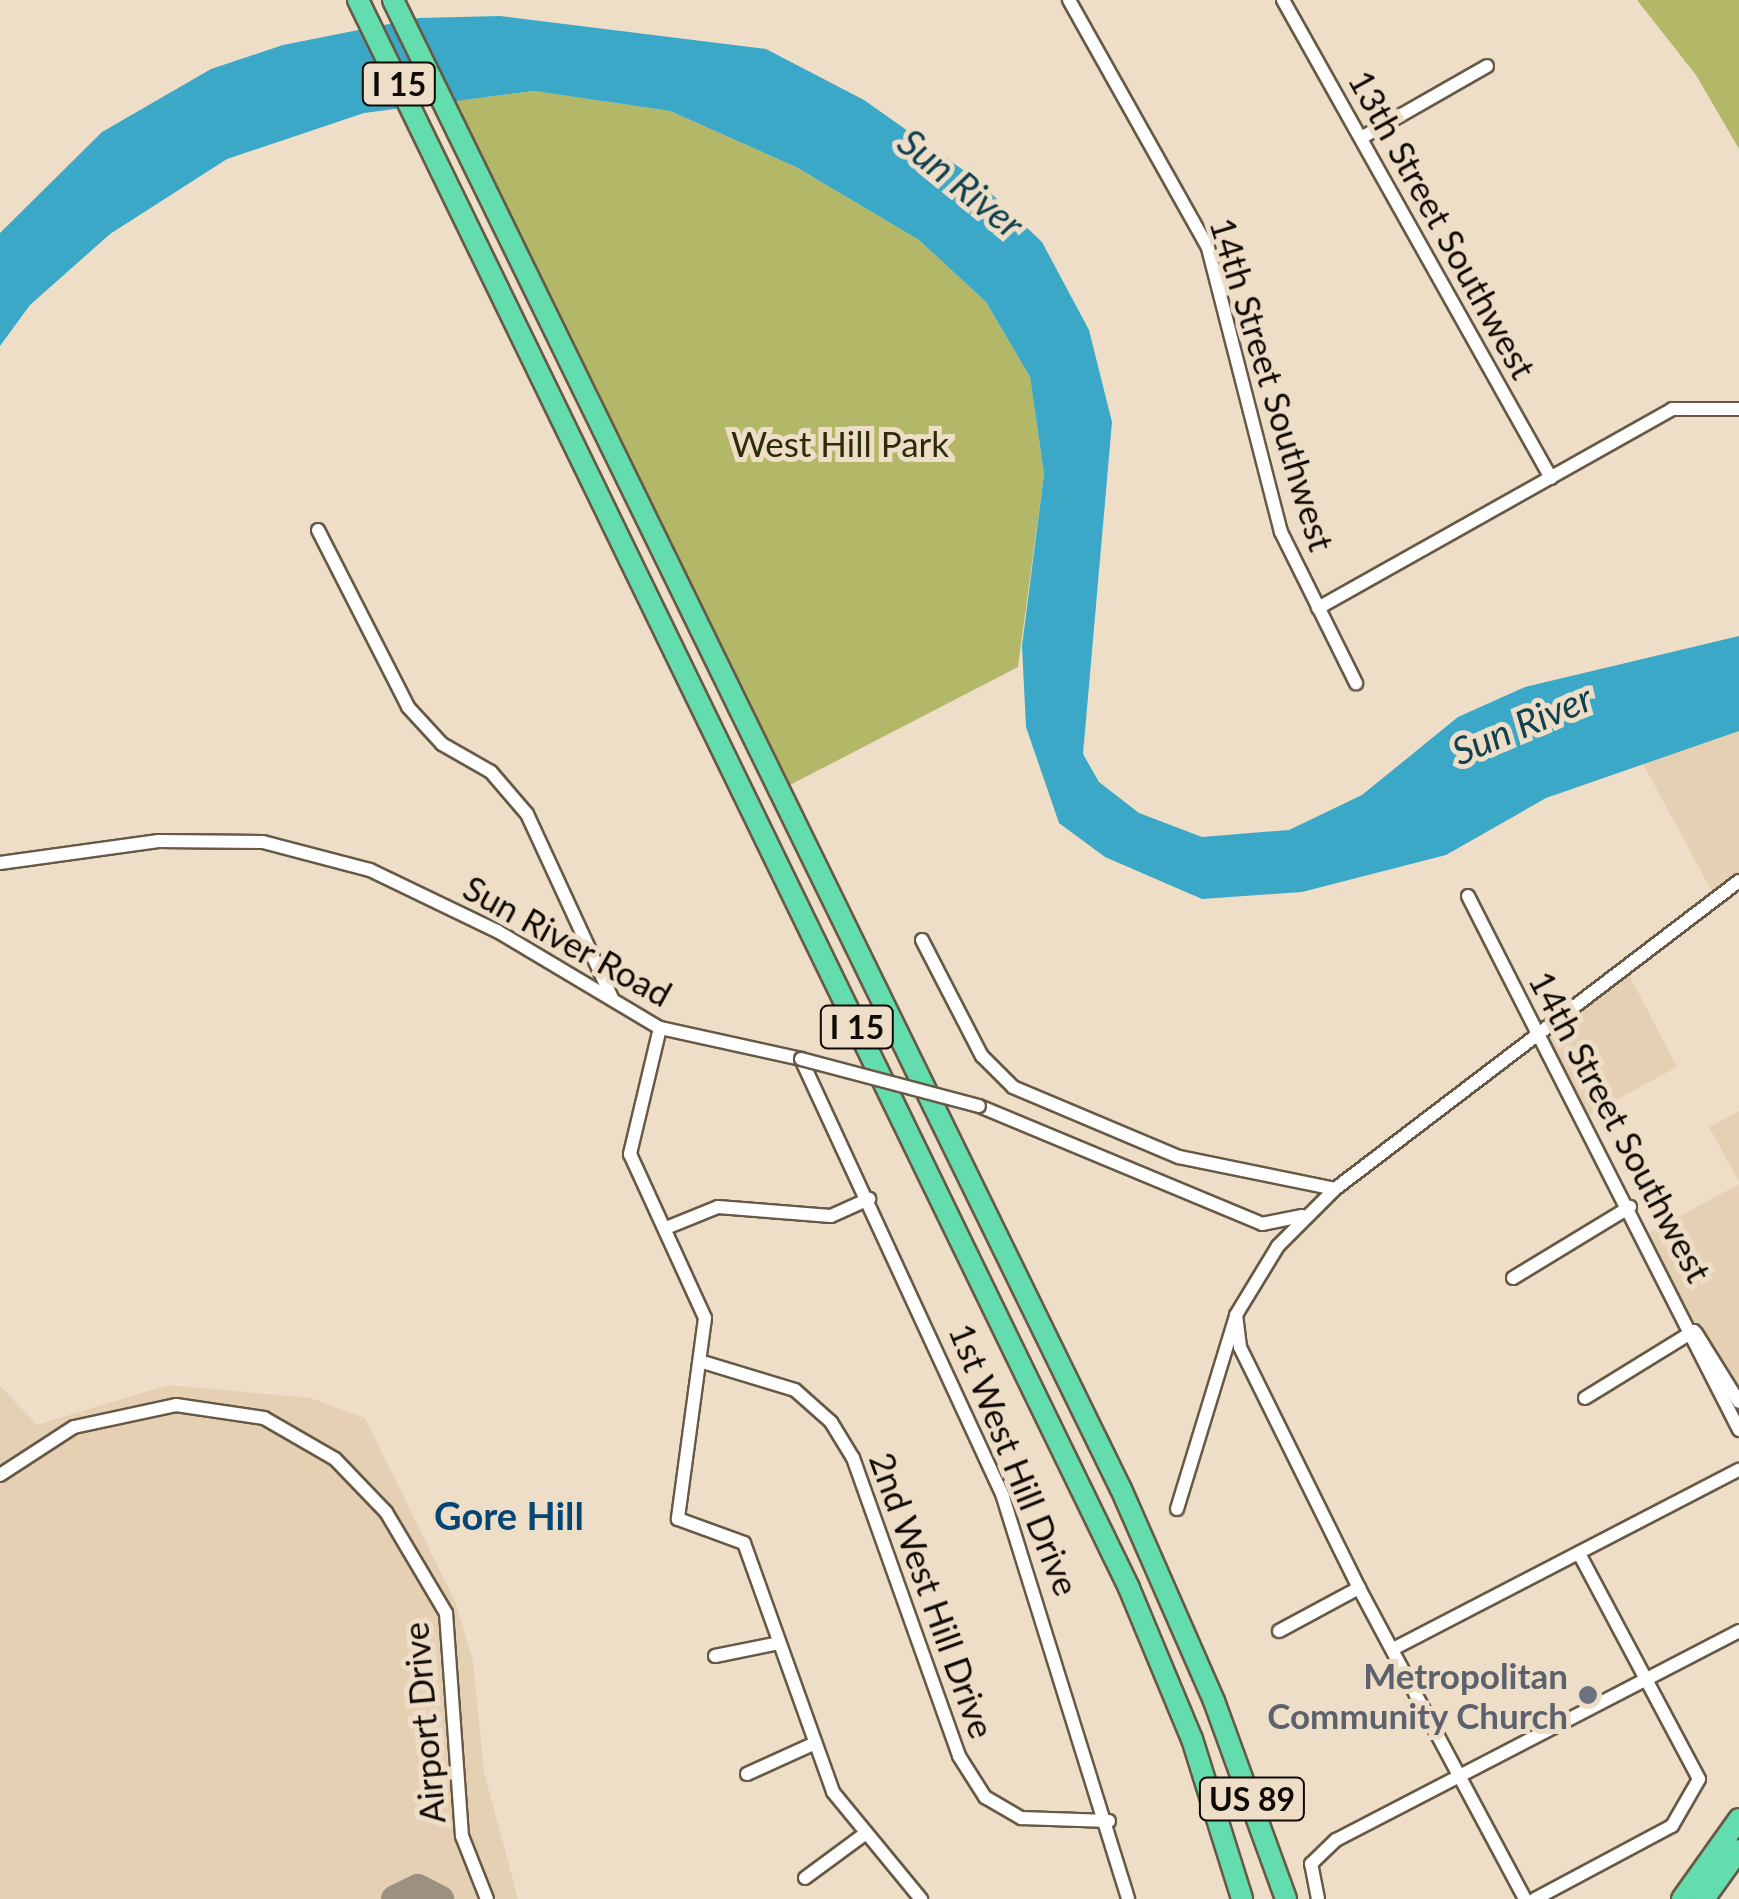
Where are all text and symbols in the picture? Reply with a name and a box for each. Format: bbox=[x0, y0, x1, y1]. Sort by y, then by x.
road number: I 15 bbox=[362, 57, 436, 111]
street label: 13th Street Southwest bbox=[1341, 62, 1545, 386]
water label: Sun River bbox=[889, 119, 1033, 247]
street label: 14th Street Southwest bbox=[1202, 212, 1344, 556]
park label: West Hill Park bbox=[731, 422, 949, 464]
water label: Sun River bbox=[1445, 674, 1599, 774]
street label: Sun River Road bbox=[456, 865, 680, 1015]
street label: 14th Street Southwest bbox=[1521, 963, 1721, 1289]
road number: I 15 bbox=[820, 1000, 894, 1054]
street label: 1st West Hill Drive bbox=[941, 1317, 1089, 1601]
street label: 2nd West Hill Drive bbox=[862, 1446, 1004, 1744]
district label: Gore Hill bbox=[434, 1493, 584, 1539]
street label: Airport Drive bbox=[393, 1621, 453, 1825]
place label: Metropolitan Community Church bbox=[1266, 1654, 1568, 1736]
marker: Metropolitan Community Church bbox=[1577, 1684, 1599, 1706]
road number: US 89 bbox=[1197, 1772, 1307, 1826]

